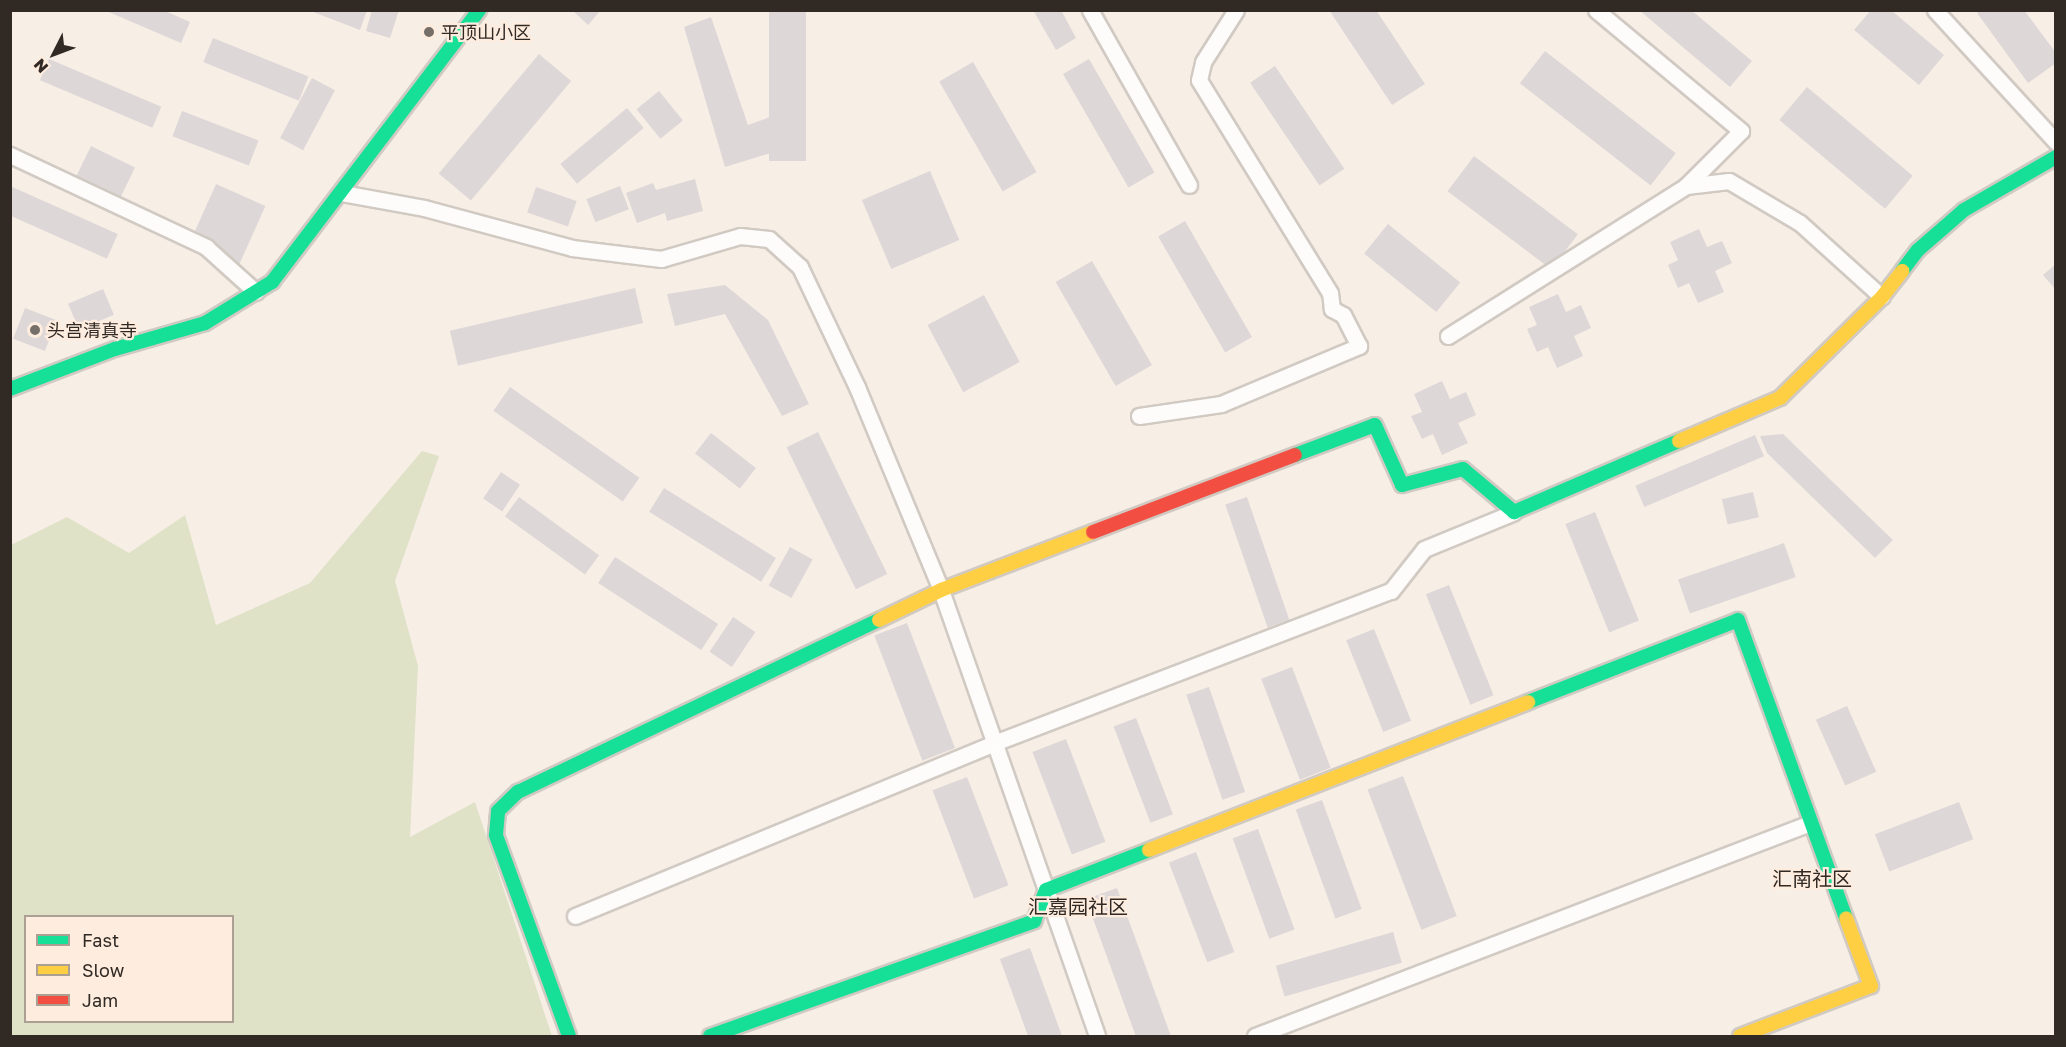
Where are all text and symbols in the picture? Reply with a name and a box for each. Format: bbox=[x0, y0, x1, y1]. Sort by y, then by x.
place label: 平顶山小区 bbox=[441, 21, 531, 43]
north arrow bbox=[24, 24, 84, 84]
marker: 平顶山小区 bbox=[422, 25, 436, 39]
text: N bbox=[29, 55, 52, 77]
place label: 头宫清真寺 bbox=[47, 319, 137, 341]
marker: 头宫清真寺 bbox=[28, 323, 42, 337]
district label: 汇南社区 bbox=[1772, 866, 1852, 890]
district label: 汇嘉园社区 bbox=[1028, 894, 1128, 918]
legend bbox=[24, 915, 234, 1023]
text: Fast bbox=[82, 929, 119, 951]
text: Slow bbox=[82, 959, 124, 981]
text: Jam bbox=[82, 989, 118, 1011]

